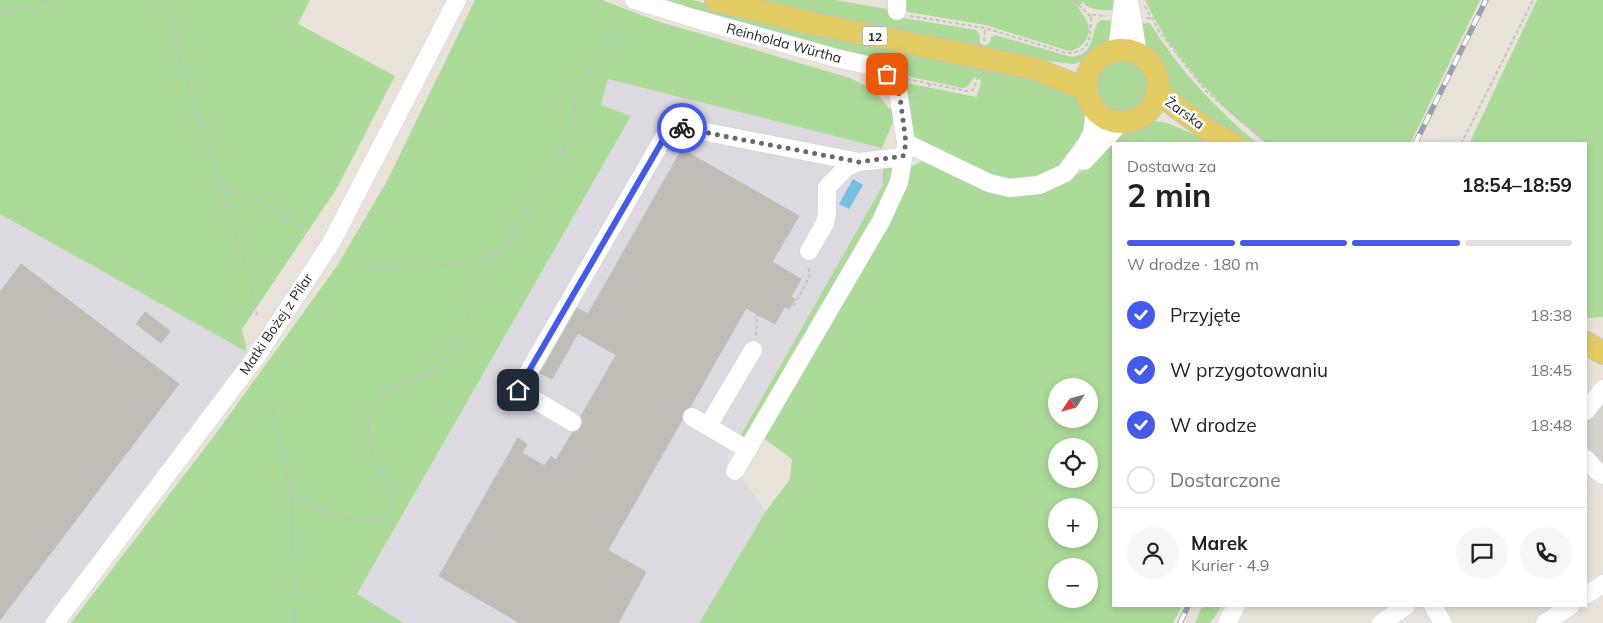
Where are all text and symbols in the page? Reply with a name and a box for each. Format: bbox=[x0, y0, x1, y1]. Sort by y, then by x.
street label: Reinholda Würtha bbox=[724, 19, 844, 67]
road number: 12 bbox=[862, 27, 888, 46]
pin bbox=[866, 53, 908, 95]
icon: bag bbox=[873, 60, 901, 88]
street label: Żarska bbox=[1162, 93, 1208, 133]
courier bbox=[657, 103, 707, 153]
icon: bike bbox=[668, 114, 696, 142]
text: Dostawa za bbox=[1127, 156, 1216, 176]
text: 18:54–18:59 bbox=[1462, 173, 1572, 197]
text: 2 min bbox=[1127, 175, 1211, 215]
text: W drodze · 180 m bbox=[1127, 254, 1259, 274]
street label: Matki Bożej z Pilar bbox=[235, 269, 317, 378]
icon: check bbox=[1127, 301, 1155, 329]
text: Przyjęte bbox=[1170, 303, 1241, 327]
text: 18:38 bbox=[1530, 305, 1572, 325]
icon: check bbox=[1127, 356, 1155, 384]
text: W przygotowaniu bbox=[1170, 358, 1328, 382]
text: 18:45 bbox=[1530, 360, 1572, 380]
pin bbox=[497, 369, 539, 411]
icon: home bbox=[504, 376, 532, 404]
north arrow bbox=[1048, 378, 1098, 428]
map controls bbox=[1048, 378, 1098, 608]
icon: check bbox=[1127, 411, 1155, 439]
text: W drodze bbox=[1170, 413, 1257, 437]
text: 18:48 bbox=[1530, 415, 1572, 435]
button: locate bbox=[1048, 438, 1098, 488]
text: Dostarczone bbox=[1170, 468, 1281, 492]
button: + bbox=[1048, 498, 1098, 548]
button: person bbox=[1127, 527, 1179, 579]
button: chat bbox=[1456, 527, 1508, 579]
button: phone bbox=[1520, 527, 1572, 579]
text: Marek bbox=[1191, 531, 1248, 555]
text: Kurier · 4.9 bbox=[1191, 555, 1269, 575]
button: − bbox=[1048, 558, 1098, 608]

